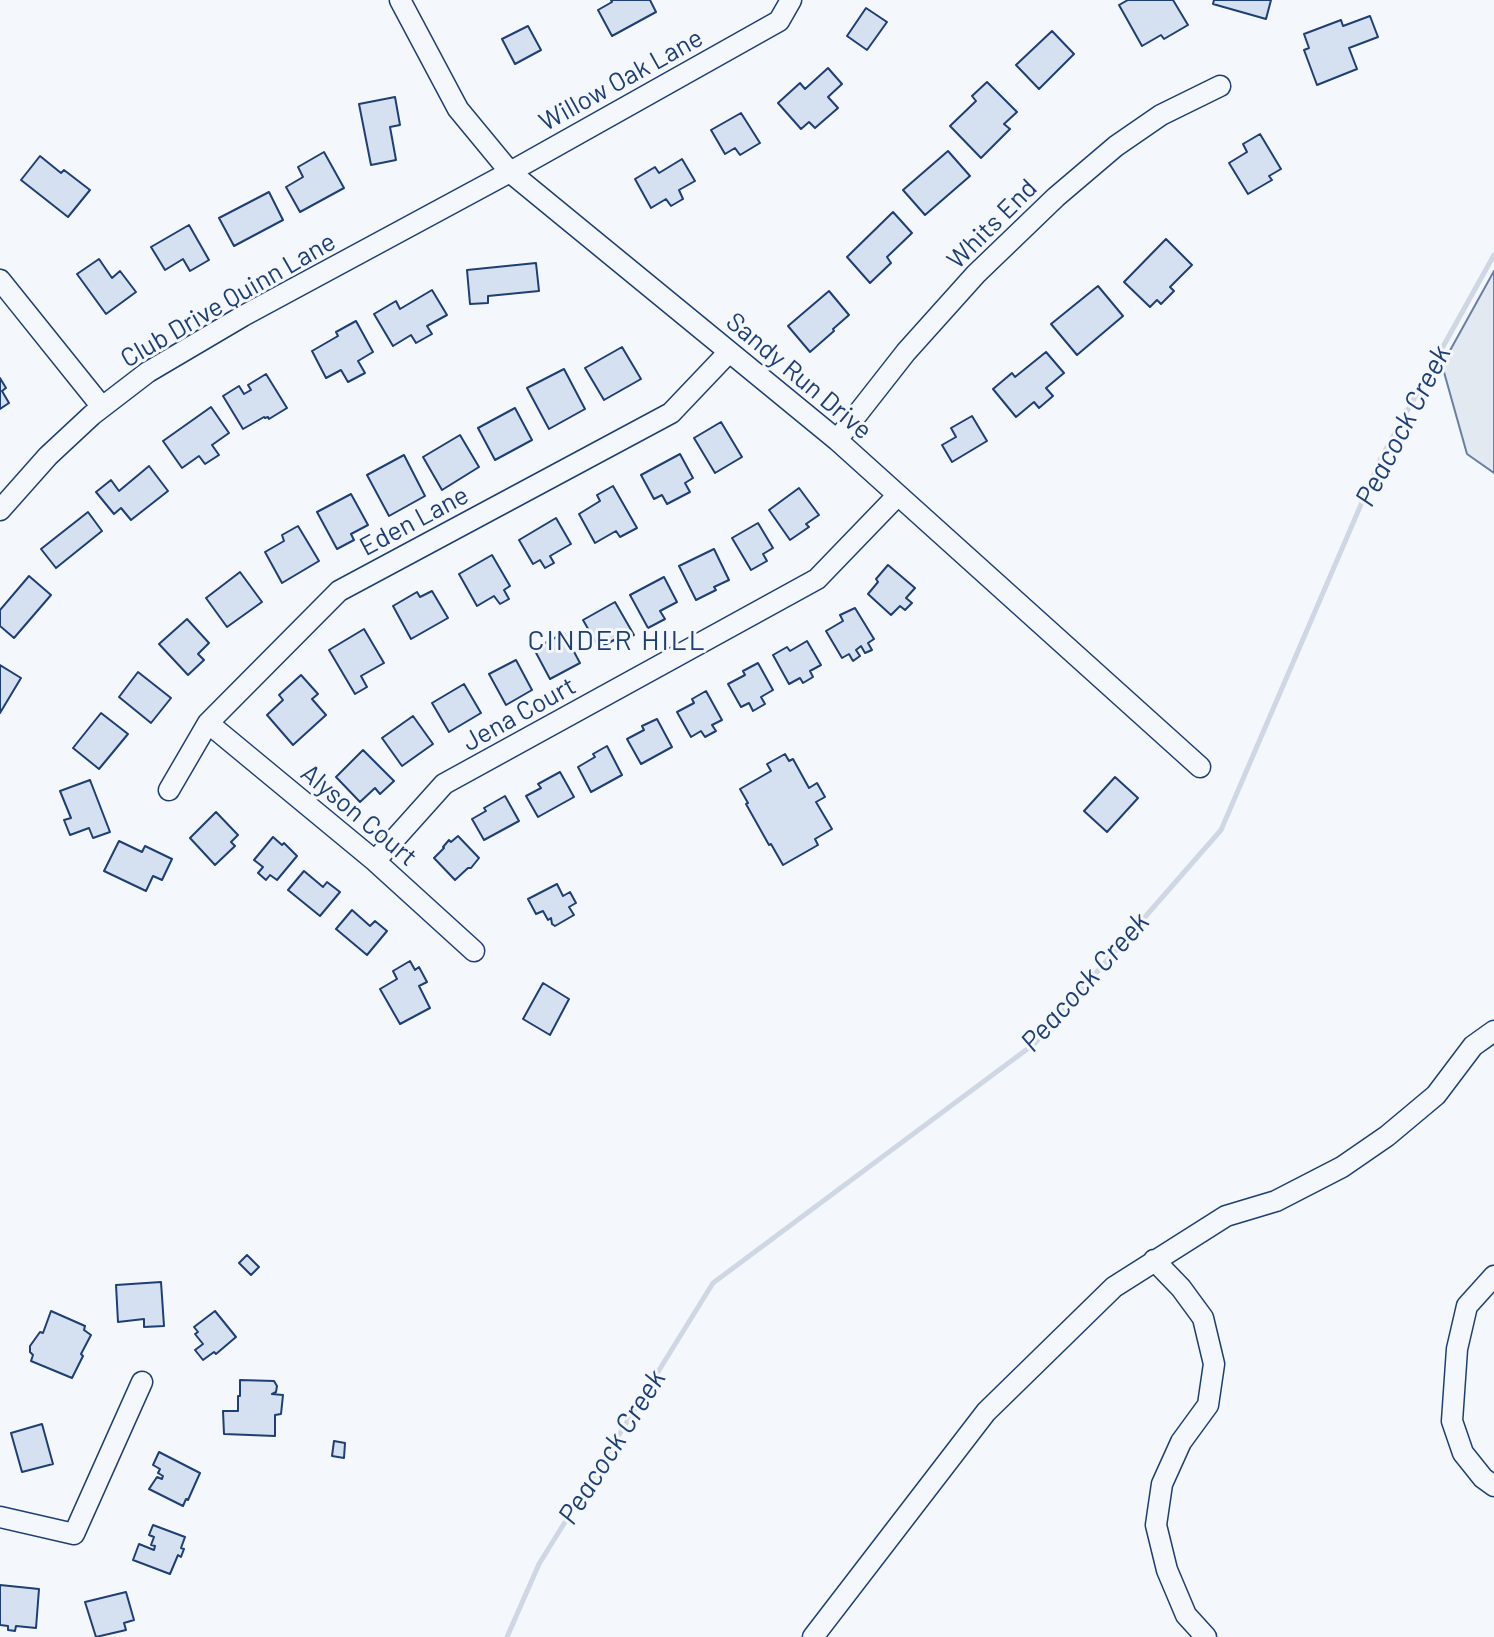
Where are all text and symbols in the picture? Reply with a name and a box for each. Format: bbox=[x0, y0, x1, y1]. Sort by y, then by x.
street label: Willow Oak Lane bbox=[534, 22, 708, 138]
street label: Whits End bbox=[941, 173, 1043, 275]
street label: Club Drive Quinn Lane bbox=[115, 226, 341, 374]
street label: Sandy Run Drive bbox=[720, 306, 878, 446]
water label: Peacock Creek bbox=[1348, 340, 1458, 512]
street label: Eden Lane bbox=[354, 479, 474, 563]
district label: CINDER HILL bbox=[527, 624, 707, 658]
street label: Jena Court bbox=[457, 670, 581, 758]
street label: Alyson Court bbox=[295, 757, 423, 873]
water label: Peacock Creek bbox=[1014, 905, 1156, 1059]
water label: Peacock Creek bbox=[551, 1364, 673, 1530]

